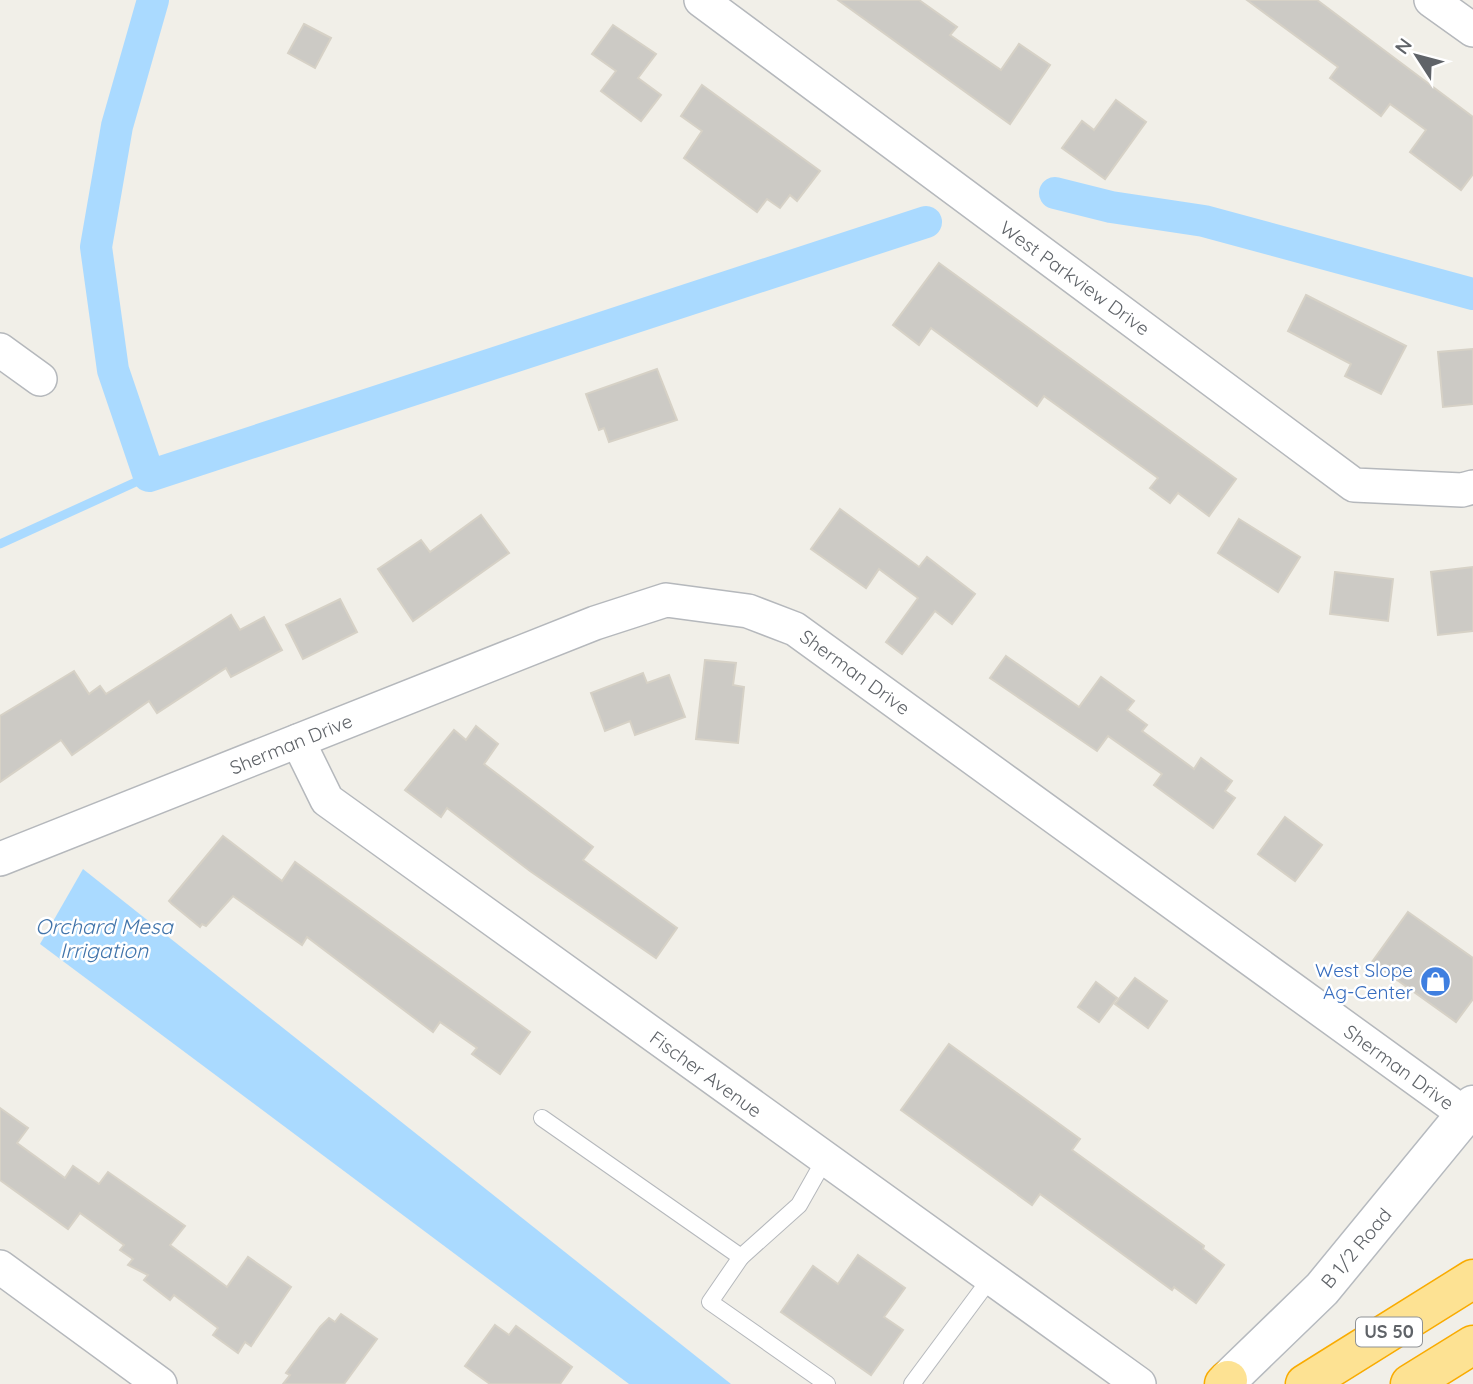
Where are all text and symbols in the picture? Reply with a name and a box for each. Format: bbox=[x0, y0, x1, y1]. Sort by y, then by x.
north arrow bbox=[1382, 21, 1452, 91]
text: N bbox=[1389, 33, 1417, 59]
street label: West Parkview Drive bbox=[995, 215, 1155, 341]
street label: Sherman Drive bbox=[795, 624, 915, 720]
street label: Sherman Drive bbox=[226, 708, 356, 780]
water label: Orchard Mesa Irrigation bbox=[35, 913, 174, 963]
place label: West Slope Ag-Center bbox=[1315, 958, 1414, 1004]
shop icon: West Slope Ag-Center bbox=[1419, 964, 1453, 998]
street label: Sherman Drive bbox=[1339, 1019, 1459, 1115]
street label: Fischer Avenue bbox=[645, 1025, 767, 1123]
street label: B 1/2 Road bbox=[1316, 1203, 1396, 1293]
road number: US 50 bbox=[1356, 1317, 1422, 1346]

